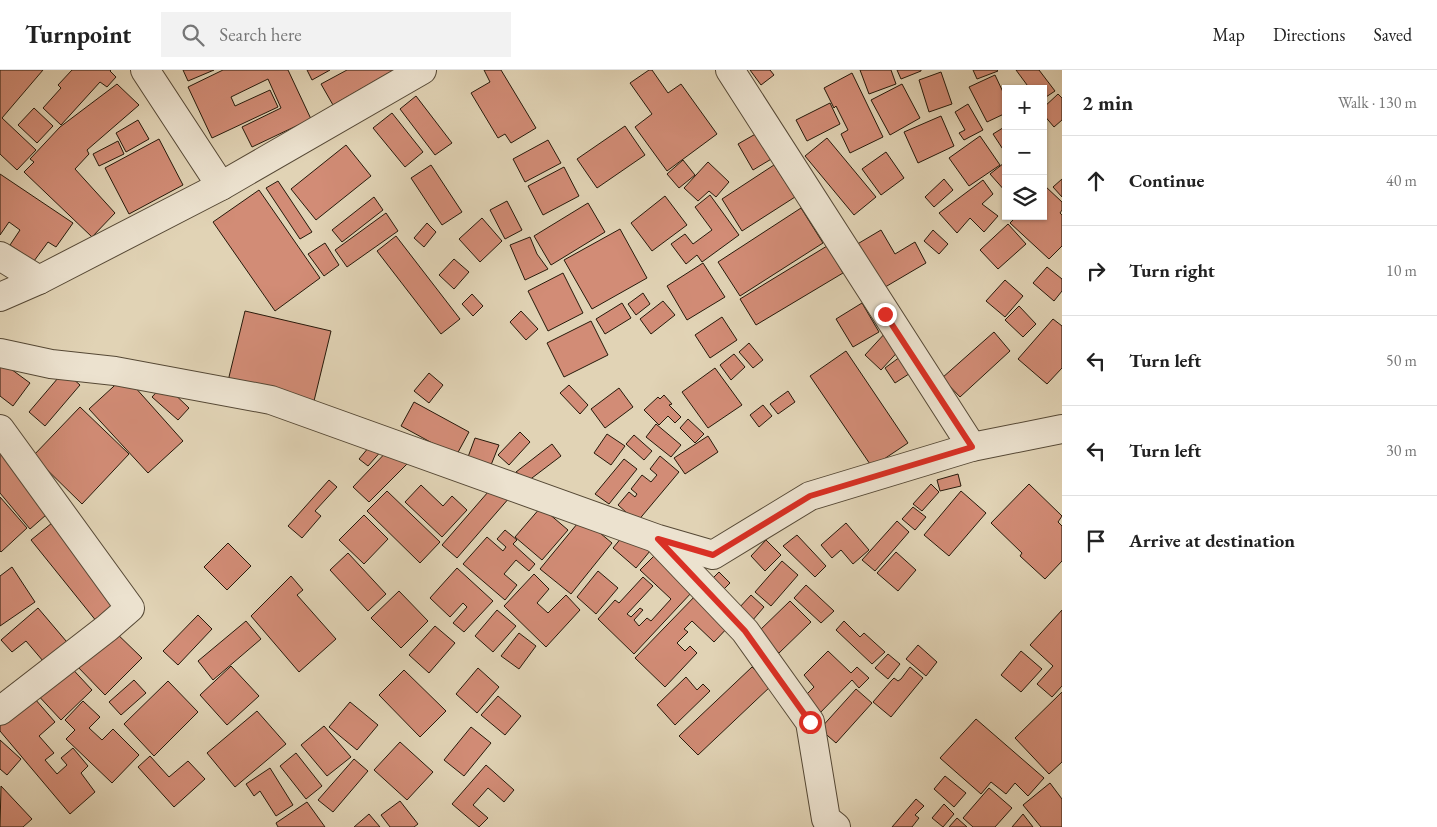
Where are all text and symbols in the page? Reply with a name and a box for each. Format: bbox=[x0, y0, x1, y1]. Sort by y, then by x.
search box bbox=[161, 12, 511, 57]
text: Turnpoint bbox=[25, 19, 131, 50]
icon: search bbox=[179, 21, 207, 49]
text: Search here bbox=[219, 22, 302, 47]
text: Map bbox=[1213, 23, 1245, 46]
text: Directions bbox=[1273, 23, 1345, 46]
text: Saved bbox=[1373, 23, 1412, 46]
map controls bbox=[1002, 85, 1047, 220]
button: + bbox=[1002, 85, 1047, 130]
text: 2 min bbox=[1082, 89, 1133, 116]
text: Walk · 130 m bbox=[1338, 92, 1417, 113]
button: − bbox=[1002, 130, 1047, 175]
icon: ahead bbox=[1082, 167, 1110, 195]
text: Continue bbox=[1129, 168, 1204, 193]
text: 40 m bbox=[1386, 170, 1417, 191]
button: layers bbox=[1002, 175, 1047, 220]
icon: right bbox=[1082, 257, 1110, 285]
text: Turn right bbox=[1129, 258, 1215, 283]
text: 10 m bbox=[1386, 260, 1417, 281]
route end bbox=[874, 303, 897, 326]
icon: left bbox=[1082, 347, 1110, 375]
text: Turn left bbox=[1129, 348, 1201, 373]
text: 50 m bbox=[1386, 350, 1417, 371]
icon: left bbox=[1082, 437, 1110, 465]
text: Turn left bbox=[1129, 438, 1201, 463]
text: 30 m bbox=[1386, 440, 1417, 461]
icon: arrive bbox=[1082, 527, 1110, 555]
text: Arrive at destination bbox=[1129, 528, 1295, 553]
route start bbox=[799, 711, 822, 734]

